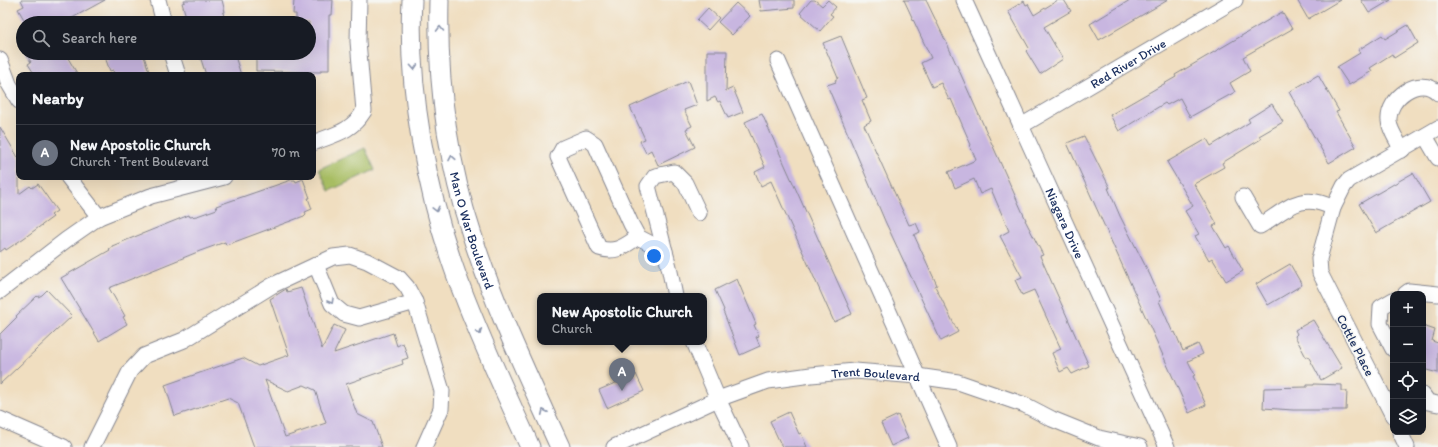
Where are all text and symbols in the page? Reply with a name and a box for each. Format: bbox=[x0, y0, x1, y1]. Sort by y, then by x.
search box bbox=[16, 16, 316, 60]
one-way arrow bbox=[435, 26, 444, 32]
icon: search bbox=[30, 27, 52, 49]
text: Search here bbox=[62, 29, 137, 47]
street label: Red River Drive bbox=[1088, 35, 1169, 92]
one-way arrow bbox=[409, 64, 418, 70]
text: Nearby bbox=[32, 88, 84, 108]
text: New Apostolic Church bbox=[70, 136, 211, 154]
text: A bbox=[41, 145, 49, 160]
text: 70 m bbox=[272, 145, 300, 160]
text: Church · Trent Boulevard bbox=[70, 154, 209, 169]
one-way arrow bbox=[449, 155, 457, 161]
street label: Man O War Boulevard bbox=[447, 170, 497, 291]
street label: Niagara Drive bbox=[1042, 186, 1087, 261]
one-way arrow bbox=[432, 206, 440, 212]
your location bbox=[644, 246, 664, 266]
map controls bbox=[1390, 291, 1426, 435]
button: + bbox=[1390, 291, 1426, 327]
popup bbox=[537, 293, 707, 345]
one-way arrow bbox=[326, 297, 334, 304]
text: New Apostolic Church bbox=[552, 303, 692, 321]
street label: Cottle Place bbox=[1334, 312, 1377, 379]
text: Church bbox=[552, 321, 592, 336]
one-way arrow bbox=[474, 327, 482, 335]
button: − bbox=[1390, 327, 1426, 363]
pin: A bbox=[609, 358, 635, 391]
button: locate bbox=[1390, 363, 1426, 399]
street label: Trent Boulevard bbox=[831, 364, 921, 384]
button: layers bbox=[1390, 399, 1426, 435]
one-way arrow bbox=[541, 408, 549, 416]

